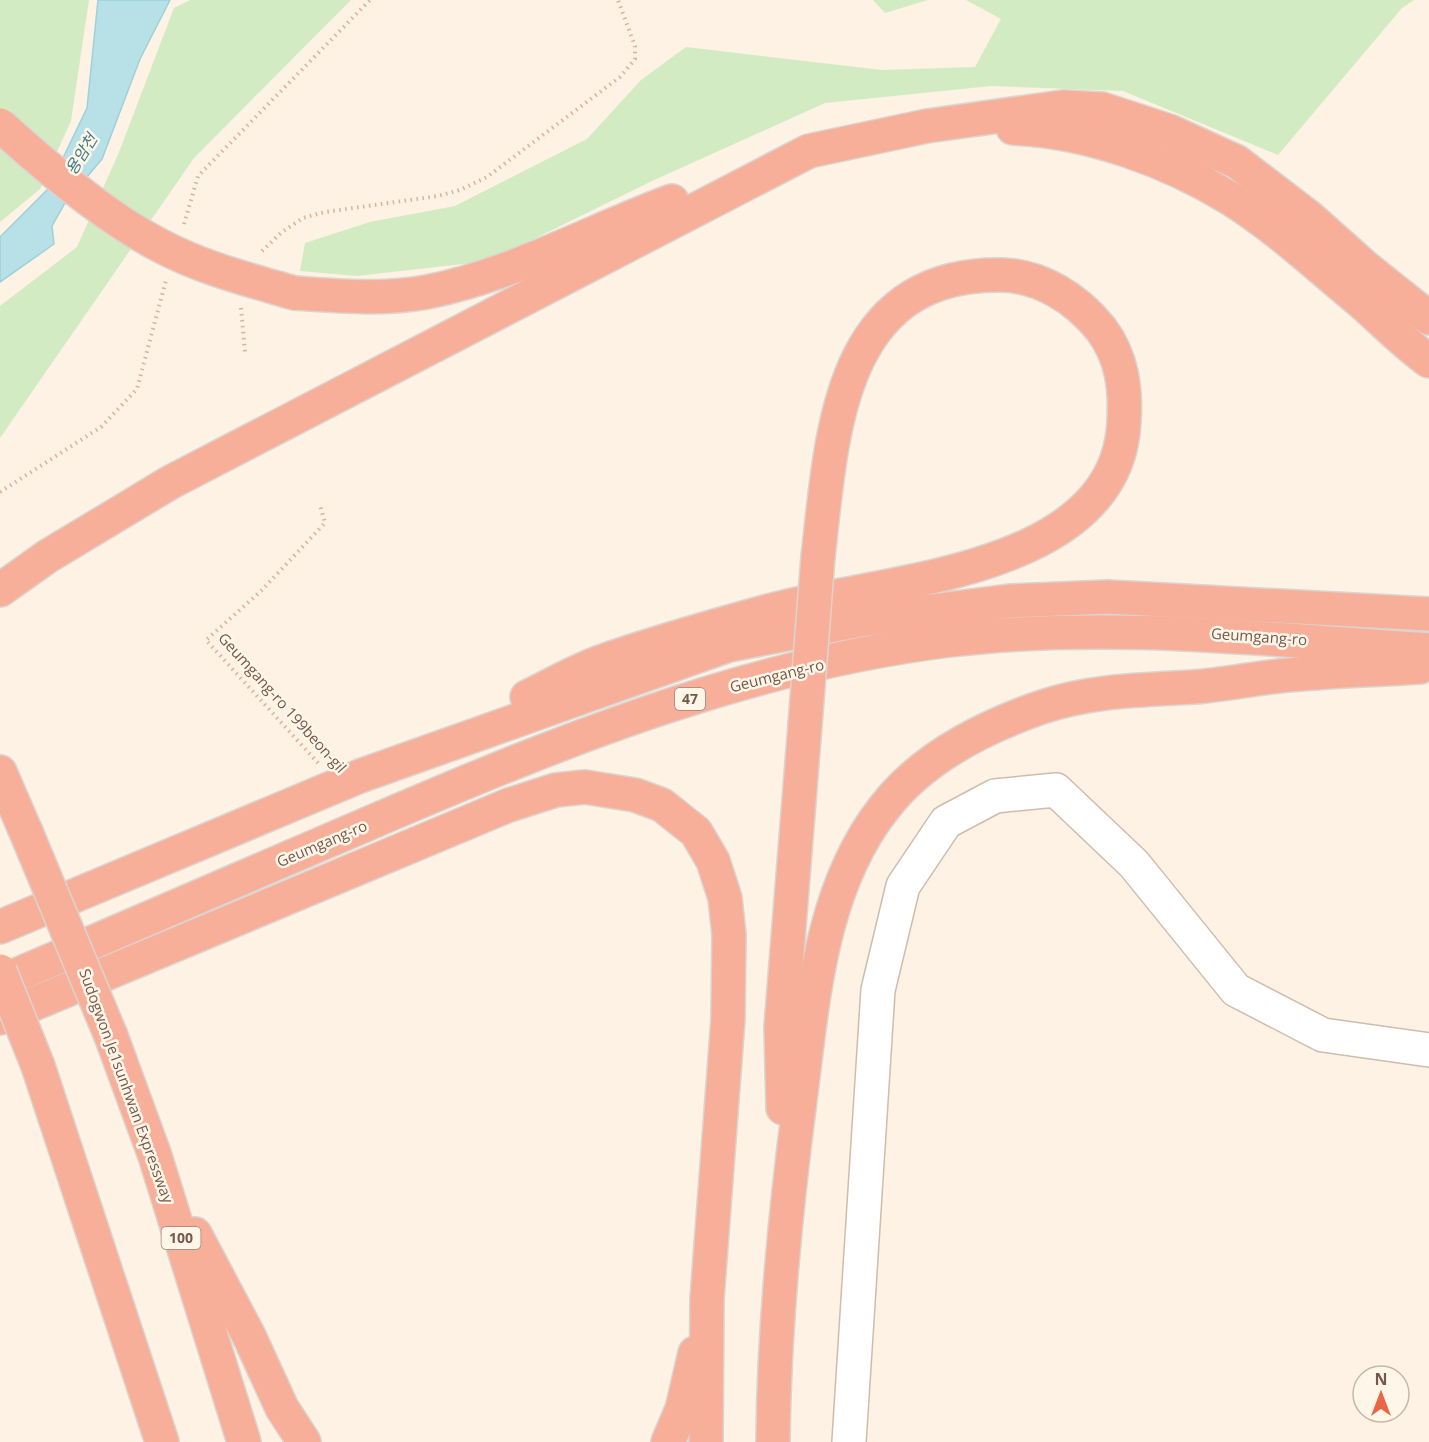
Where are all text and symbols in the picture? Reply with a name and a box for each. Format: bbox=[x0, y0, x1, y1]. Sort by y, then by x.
water label: 용암천 bbox=[60, 128, 103, 179]
street label: Geumgang-ro bbox=[1210, 623, 1308, 649]
street label: Geumgang-ro 199beon-gil bbox=[214, 628, 351, 777]
street label: Geumgang-ro bbox=[728, 654, 826, 696]
road number: 47 bbox=[675, 688, 705, 710]
street label: Geumgang-ro bbox=[273, 815, 370, 871]
street label: Sudogwon Je1sunhwan Expressway bbox=[75, 966, 179, 1206]
road number: 100 bbox=[162, 1227, 201, 1249]
north arrow bbox=[1351, 1364, 1411, 1424]
text: N bbox=[1374, 1368, 1388, 1390]

